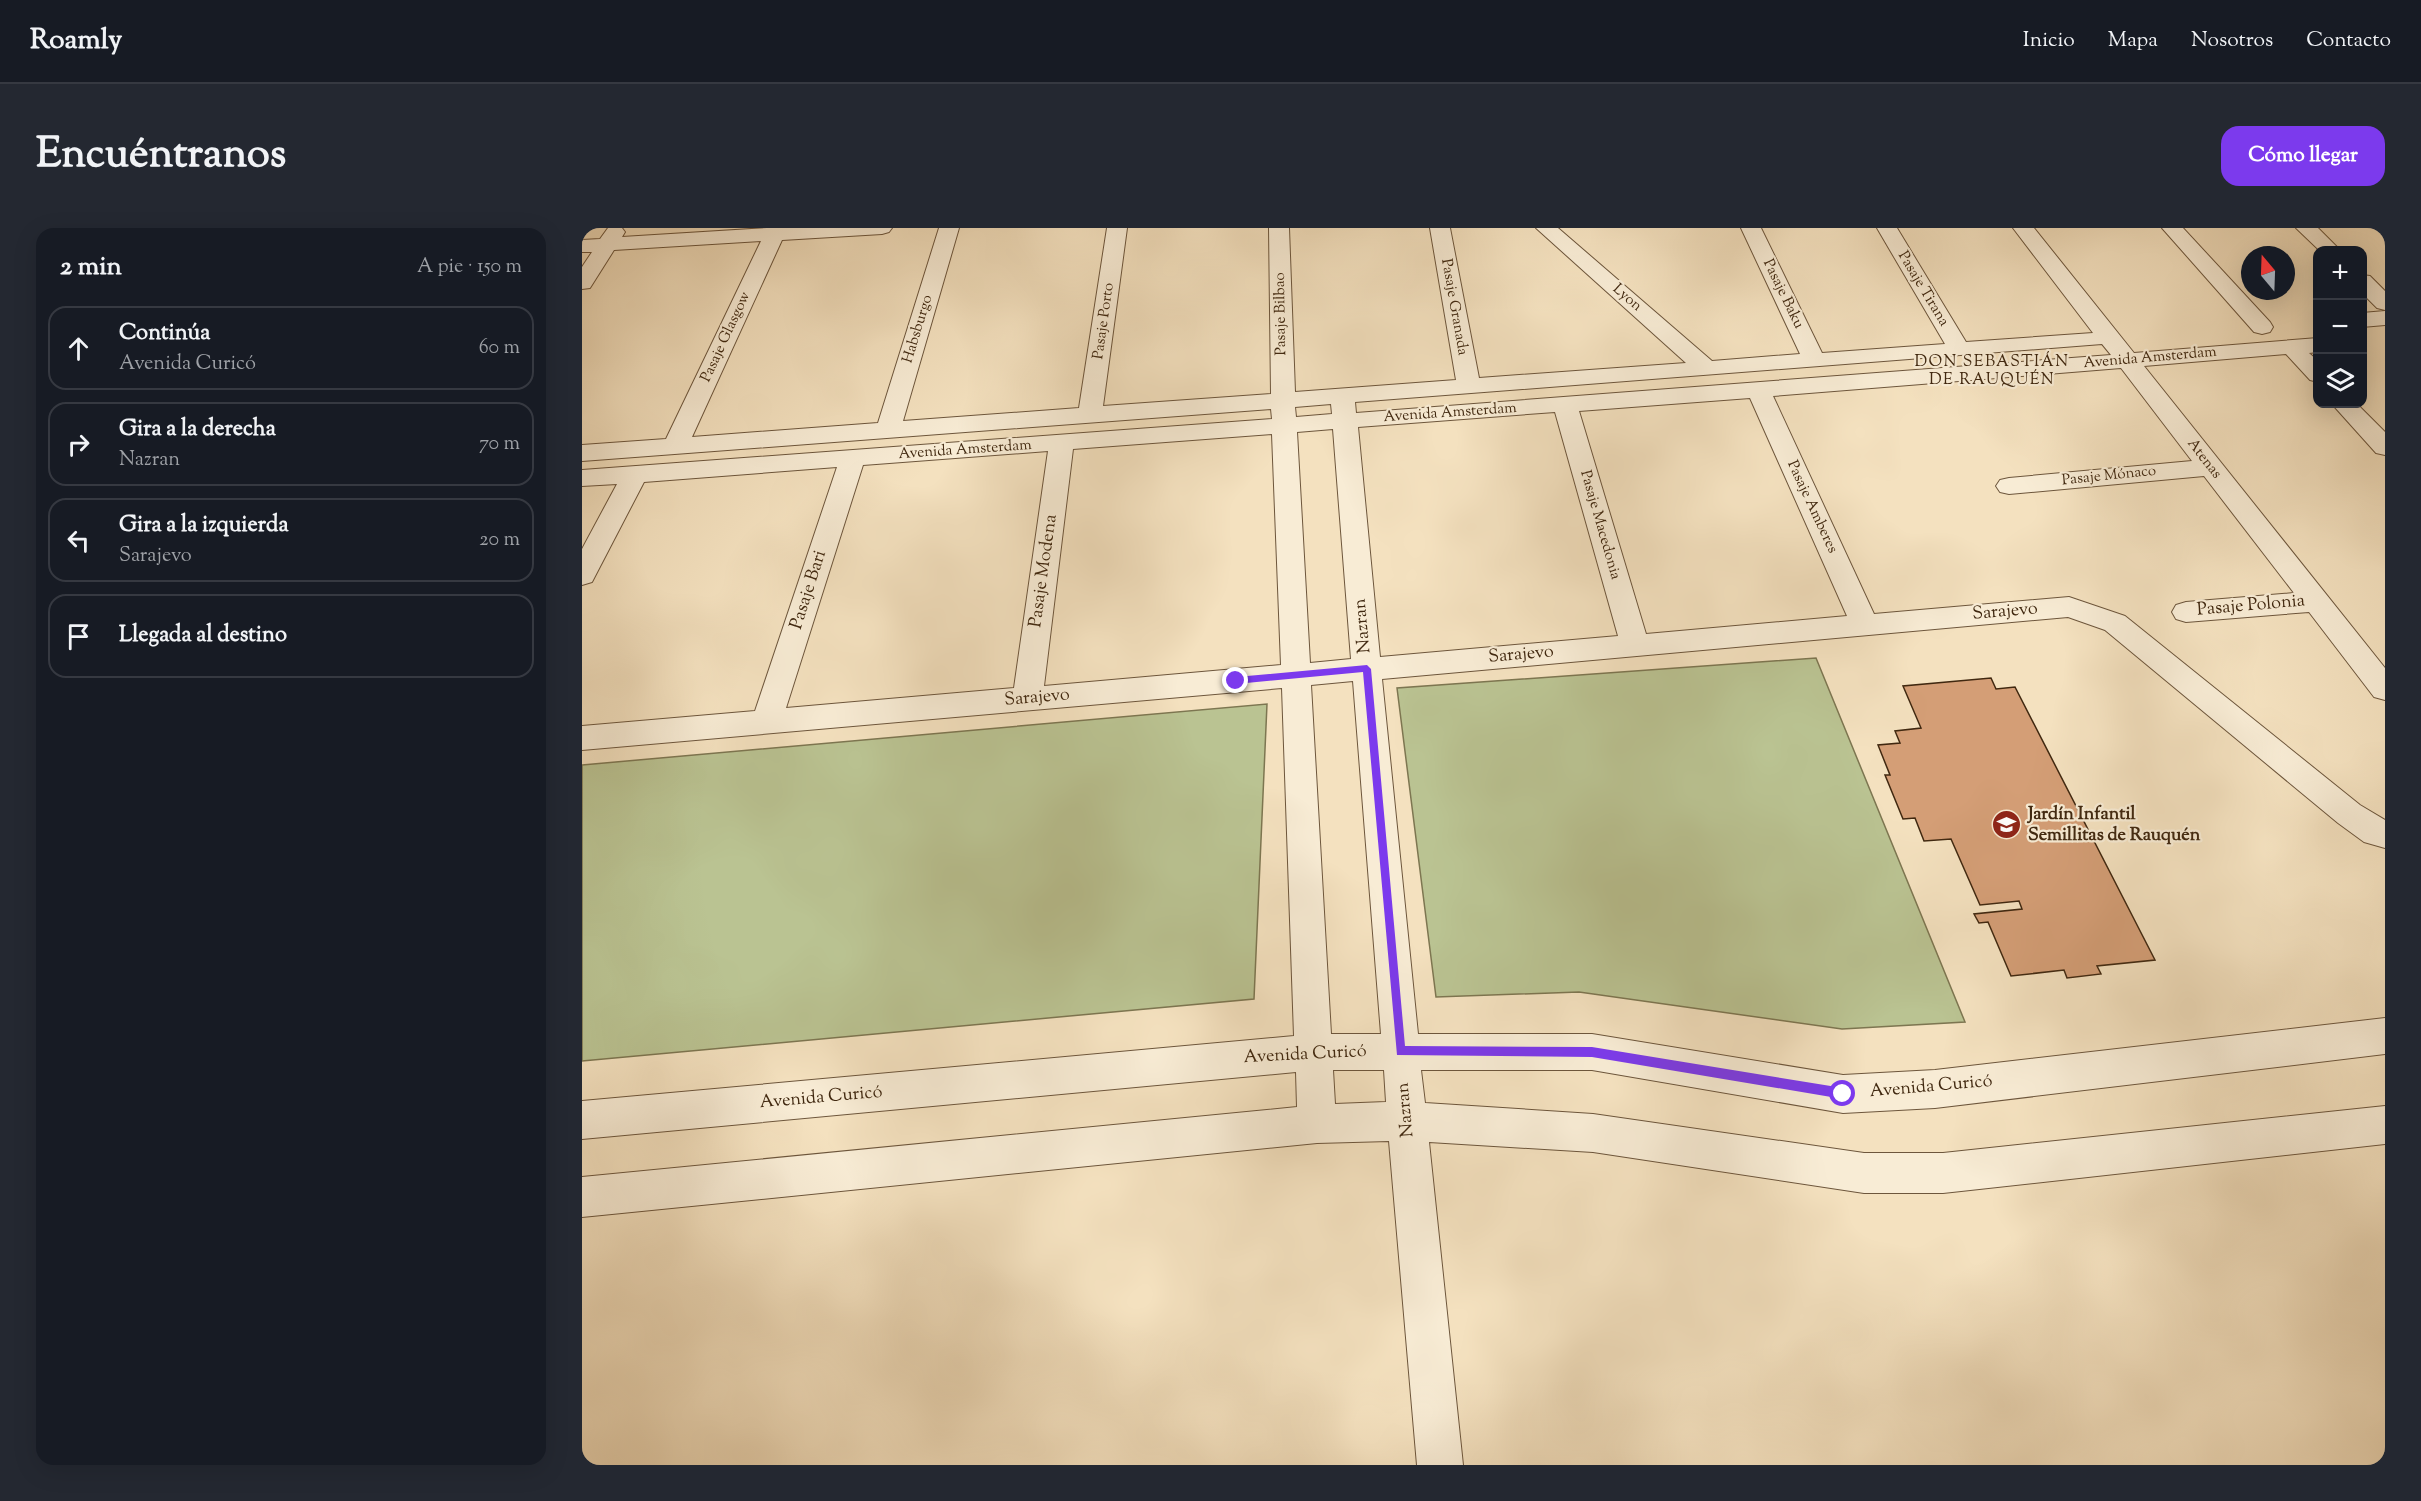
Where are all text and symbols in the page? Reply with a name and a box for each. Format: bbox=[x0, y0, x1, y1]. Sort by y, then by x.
text: Roamly bbox=[30, 21, 122, 61]
text: Inicio bbox=[2023, 26, 2075, 56]
text: Mapa bbox=[2108, 26, 2158, 56]
text: Nosotros bbox=[2191, 26, 2273, 56]
text: Contacto bbox=[2306, 26, 2391, 56]
text: Encuéntranos bbox=[36, 126, 286, 186]
button: Cómo llegar bbox=[2221, 126, 2385, 186]
north arrow bbox=[2241, 246, 2295, 300]
map controls bbox=[2313, 246, 2367, 408]
button: + bbox=[2313, 246, 2367, 300]
street label: Pasaje Tirana bbox=[1892, 247, 1954, 331]
text: 2 min bbox=[60, 249, 122, 286]
text: A pie · 150 m bbox=[417, 253, 522, 282]
street label: Pasaje Baku bbox=[1757, 256, 1809, 333]
street label: Pasaje Granada bbox=[1435, 257, 1473, 357]
street label: Pasaje Bilbao bbox=[1270, 272, 1292, 356]
street label: Lyon bbox=[1608, 279, 1646, 317]
street label: Pasaje Porto bbox=[1088, 281, 1120, 361]
street label: Pasaje Glasgow bbox=[696, 288, 756, 386]
street label: Habsburgo bbox=[898, 292, 938, 366]
button: − bbox=[2313, 300, 2367, 354]
text: Continúa bbox=[119, 318, 210, 350]
icon: ahead bbox=[62, 332, 95, 365]
text: 60 m bbox=[479, 334, 520, 363]
street label: Avenida Amsterdam bbox=[2083, 342, 2218, 374]
text: Avenida Curicó bbox=[119, 350, 256, 379]
district label: DON SEBASTIÁN DE RAUQUÉN bbox=[1914, 351, 2070, 392]
button: layers bbox=[2313, 354, 2367, 408]
street label: Avenida Amsterdam bbox=[1383, 398, 1518, 428]
text: Gira a la derecha bbox=[119, 414, 276, 446]
icon: right bbox=[62, 428, 95, 461]
text: 70 m bbox=[479, 430, 520, 459]
street label: Atenas bbox=[2182, 434, 2226, 484]
street label: Avenida Amsterdam bbox=[898, 435, 1033, 465]
text: Nazran bbox=[119, 446, 180, 475]
street label: Pasaje Amberes bbox=[1781, 457, 1843, 557]
street label: Pasaje Mónaco bbox=[2061, 461, 2157, 491]
street label: Pasaje Macedonia bbox=[1574, 468, 1626, 582]
text: Gira a la izquierda bbox=[119, 510, 289, 542]
street label: Pasaje Modena bbox=[1023, 513, 1065, 629]
icon: left bbox=[62, 524, 95, 557]
text: 20 m bbox=[479, 526, 520, 555]
text: Sarajevo bbox=[119, 542, 192, 571]
street label: Pasaje Bari bbox=[784, 547, 834, 633]
street label: Pasaje Polonia bbox=[2196, 588, 2306, 624]
street label: Sarajevo bbox=[1971, 596, 2039, 628]
street label: Nazran bbox=[1348, 597, 1378, 655]
icon: arrive bbox=[62, 620, 95, 653]
text: Llegada al destino bbox=[119, 620, 287, 652]
street label: Sarajevo bbox=[1487, 639, 1555, 671]
route end bbox=[1222, 667, 1248, 693]
street label: Sarajevo bbox=[1003, 682, 1071, 714]
place label: Jardín Infantil Semillitas de Rauquén bbox=[2026, 802, 2201, 849]
school or university icon: Jardín Infantil Semillitas de Rauquén bbox=[1991, 809, 2023, 841]
street label: Avenida Curicó bbox=[1243, 1039, 1367, 1071]
street label: Avenida Curicó bbox=[1868, 1069, 1994, 1105]
street label: Avenida Curicó bbox=[758, 1080, 884, 1116]
route start bbox=[1829, 1080, 1855, 1106]
street label: Nazran bbox=[1391, 1081, 1421, 1139]

